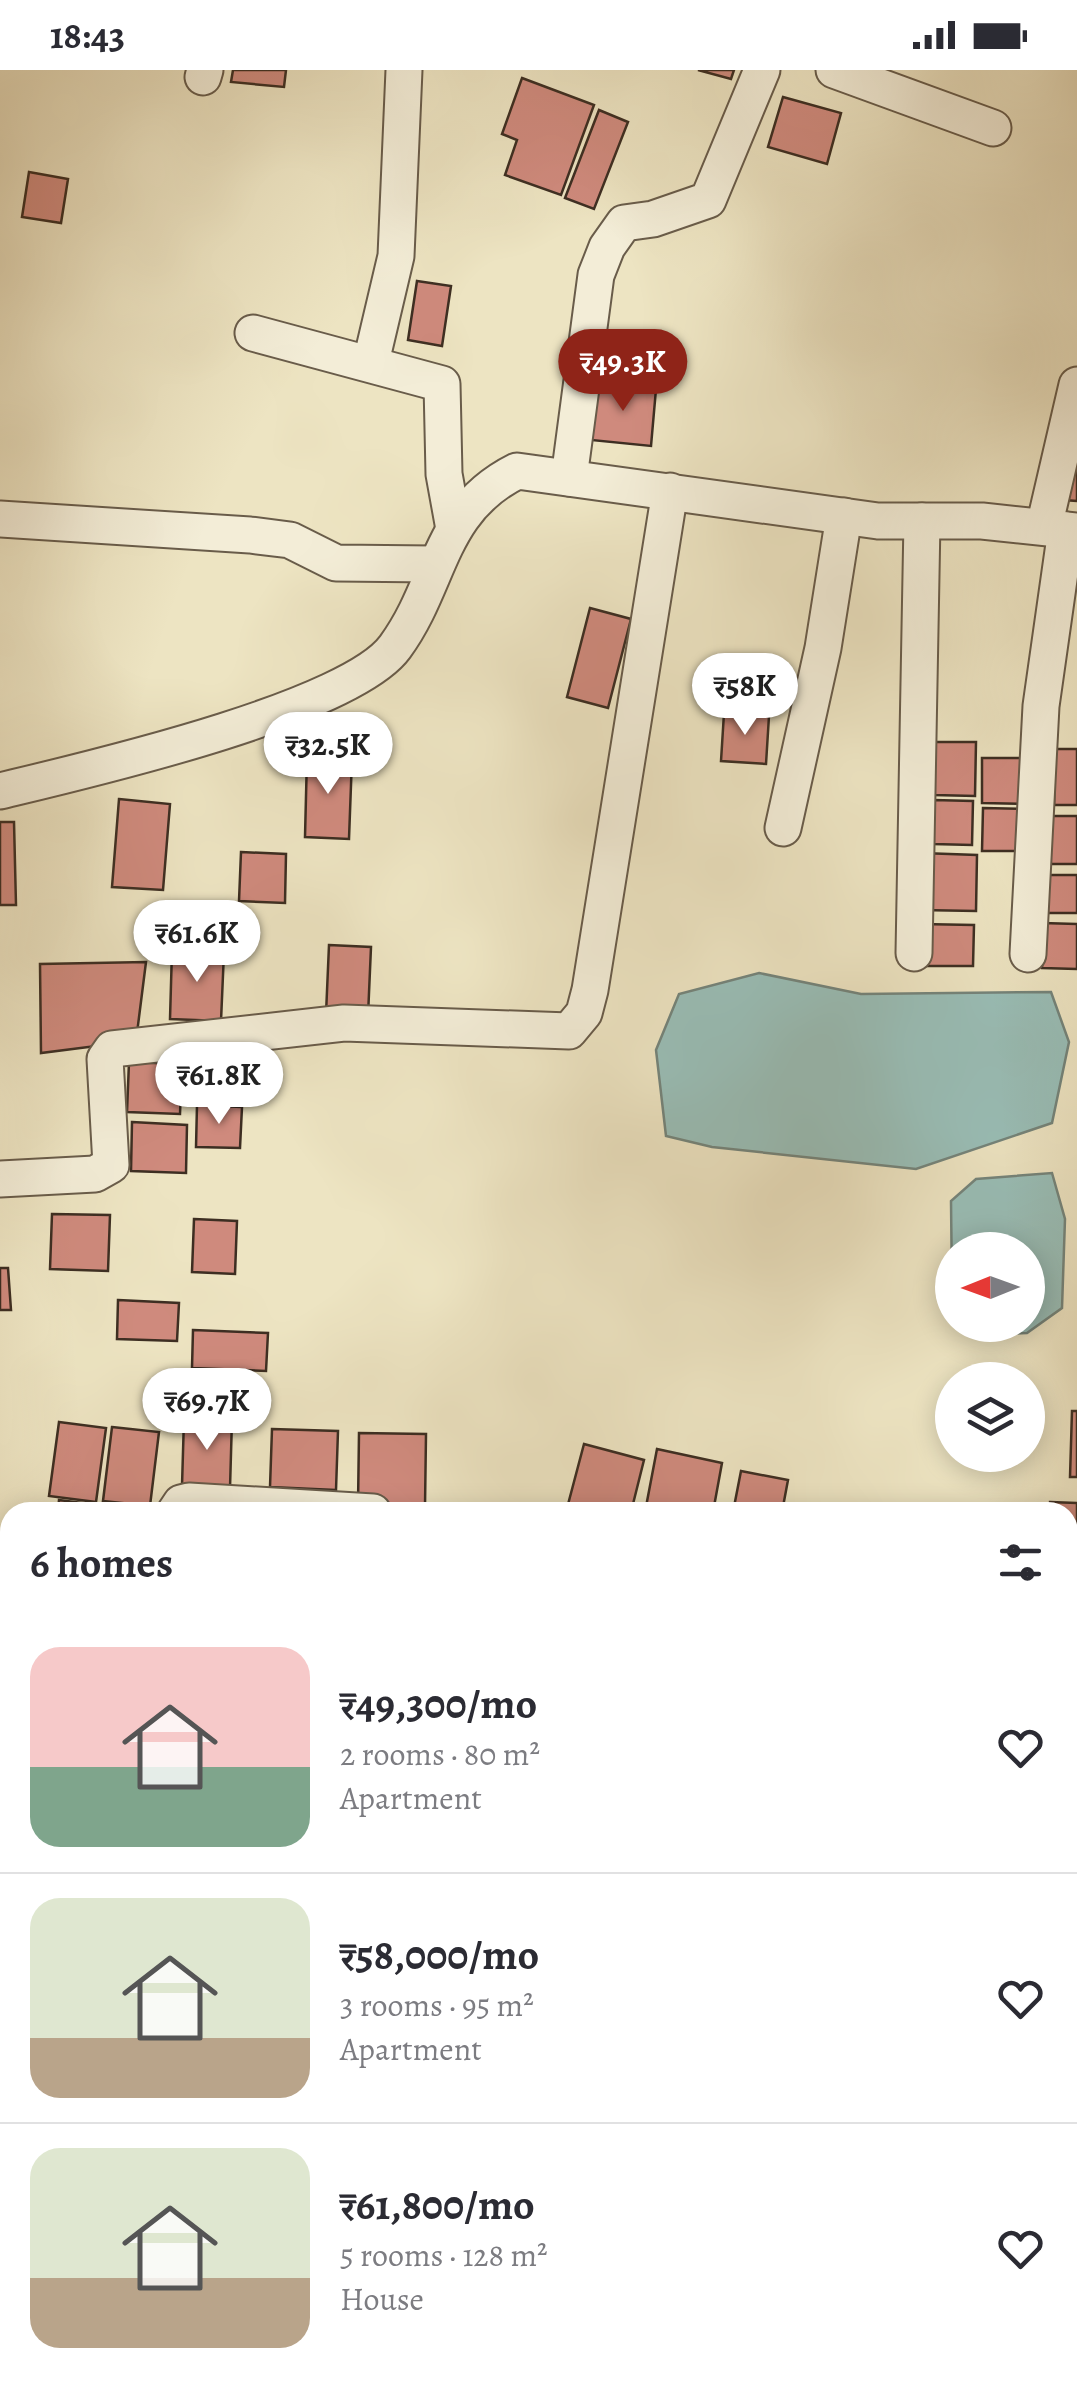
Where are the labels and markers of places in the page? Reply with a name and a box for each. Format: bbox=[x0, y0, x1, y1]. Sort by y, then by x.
pin: ₹49.3K bbox=[542, 329, 704, 414]
pin: ₹58K bbox=[686, 653, 804, 738]
pin: ₹32.5K bbox=[247, 712, 409, 797]
pin: ₹61.6K bbox=[116, 900, 278, 985]
pin: ₹61.8K bbox=[138, 1042, 300, 1127]
pin: ₹69.7K bbox=[126, 1368, 288, 1453]

